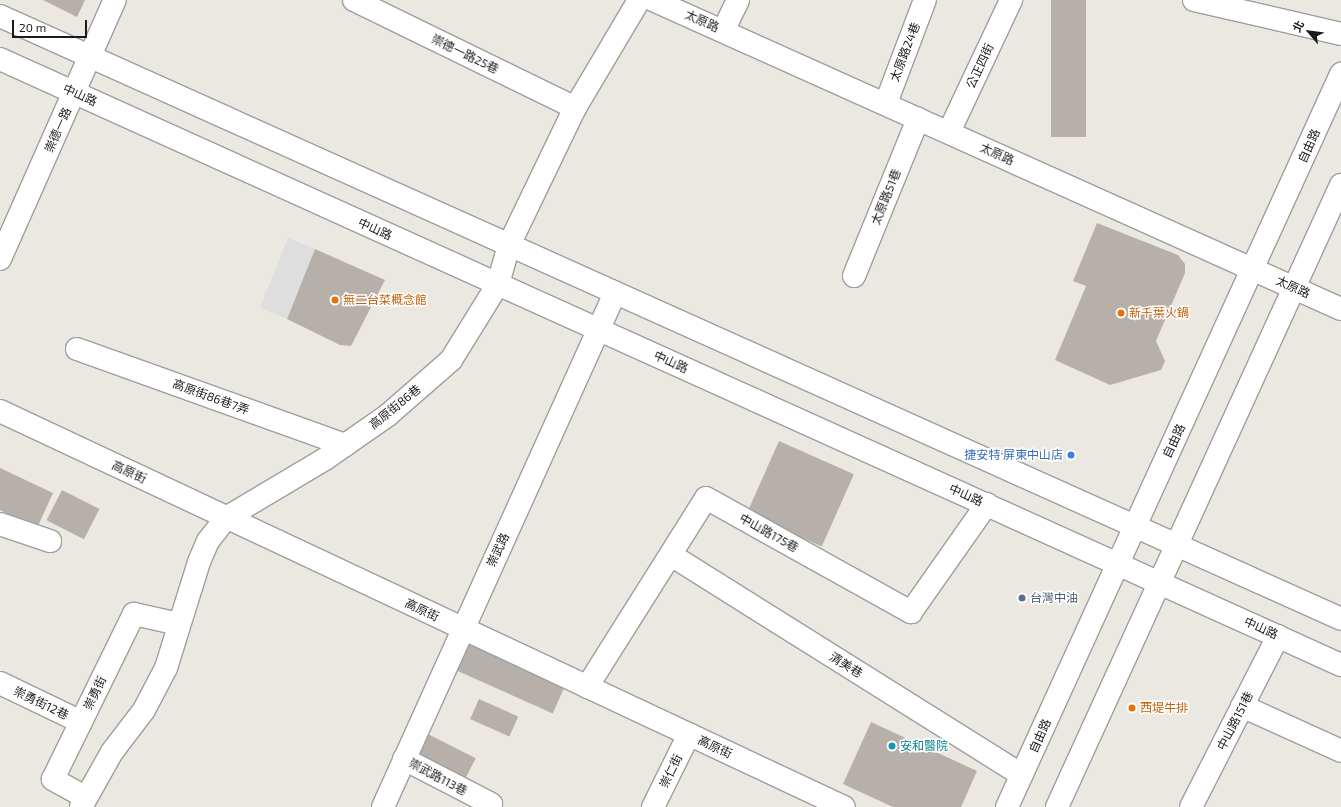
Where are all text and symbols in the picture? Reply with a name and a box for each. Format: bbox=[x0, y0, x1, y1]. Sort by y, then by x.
street label: 太原路 bbox=[683, 7, 721, 35]
scale bar bbox=[14, 12, 89, 38]
north arrow bbox=[1289, 12, 1329, 52]
text: 北 bbox=[1290, 18, 1306, 34]
text: 20 m bbox=[19, 20, 46, 34]
street label: 太原路24巷 bbox=[887, 20, 923, 84]
street label: 崇德一路25巷 bbox=[429, 31, 501, 77]
street label: 公正四街 bbox=[963, 41, 997, 91]
street label: 中山路 bbox=[61, 81, 99, 109]
street label: 崇德一路 bbox=[42, 105, 74, 155]
street label: 自由路 bbox=[1295, 127, 1323, 165]
street label: 太原路 bbox=[978, 140, 1016, 168]
street label: 太原路51巷 bbox=[868, 167, 904, 227]
street label: 中山路 bbox=[356, 215, 394, 243]
street label: 太原路 bbox=[1274, 273, 1312, 301]
place label: 無二台菜概念館 bbox=[343, 293, 427, 307]
marker: 無二台菜概念館 bbox=[330, 295, 340, 305]
place label: 新千葉火鍋 bbox=[1129, 306, 1189, 320]
marker: 新千葉火鍋 bbox=[1116, 308, 1126, 318]
street label: 中山路 bbox=[652, 348, 690, 376]
street label: 高原街86巷7弄 bbox=[171, 377, 251, 417]
street label: 高原街86巷 bbox=[366, 382, 424, 432]
street label: 自由路 bbox=[1160, 422, 1188, 460]
place label: 捷安特 屏東中山店 bbox=[964, 448, 1063, 462]
marker: 捷安特 屏東中山店 bbox=[1066, 450, 1076, 460]
street label: 高原街 bbox=[110, 458, 148, 486]
street label: 中山路 bbox=[947, 481, 985, 509]
street label: 中山路175巷 bbox=[737, 511, 801, 555]
street label: 崇武路 bbox=[484, 531, 512, 569]
place label: 台灣中油 bbox=[1030, 591, 1078, 605]
marker: 台灣中油 bbox=[1017, 593, 1027, 603]
street label: 高原街 bbox=[403, 596, 441, 624]
street label: 中山路 bbox=[1242, 614, 1280, 642]
street label: 清美巷 bbox=[827, 649, 865, 681]
street label: 崇勇街 bbox=[81, 674, 109, 712]
street label: 崇勇街12巷 bbox=[11, 683, 71, 723]
street label: 中山路151巷 bbox=[1214, 689, 1256, 753]
place label: 西堤牛排 bbox=[1140, 701, 1188, 715]
marker: 西堤牛排 bbox=[1127, 703, 1137, 713]
street label: 自由路 bbox=[1026, 717, 1054, 755]
street label: 高原街 bbox=[696, 733, 734, 761]
place label: 安和醫院 bbox=[900, 739, 948, 753]
marker: 安和醫院 bbox=[887, 741, 897, 751]
street label: 崇仁街 bbox=[657, 752, 685, 790]
street label: 崇武路113巷 bbox=[406, 756, 470, 798]

